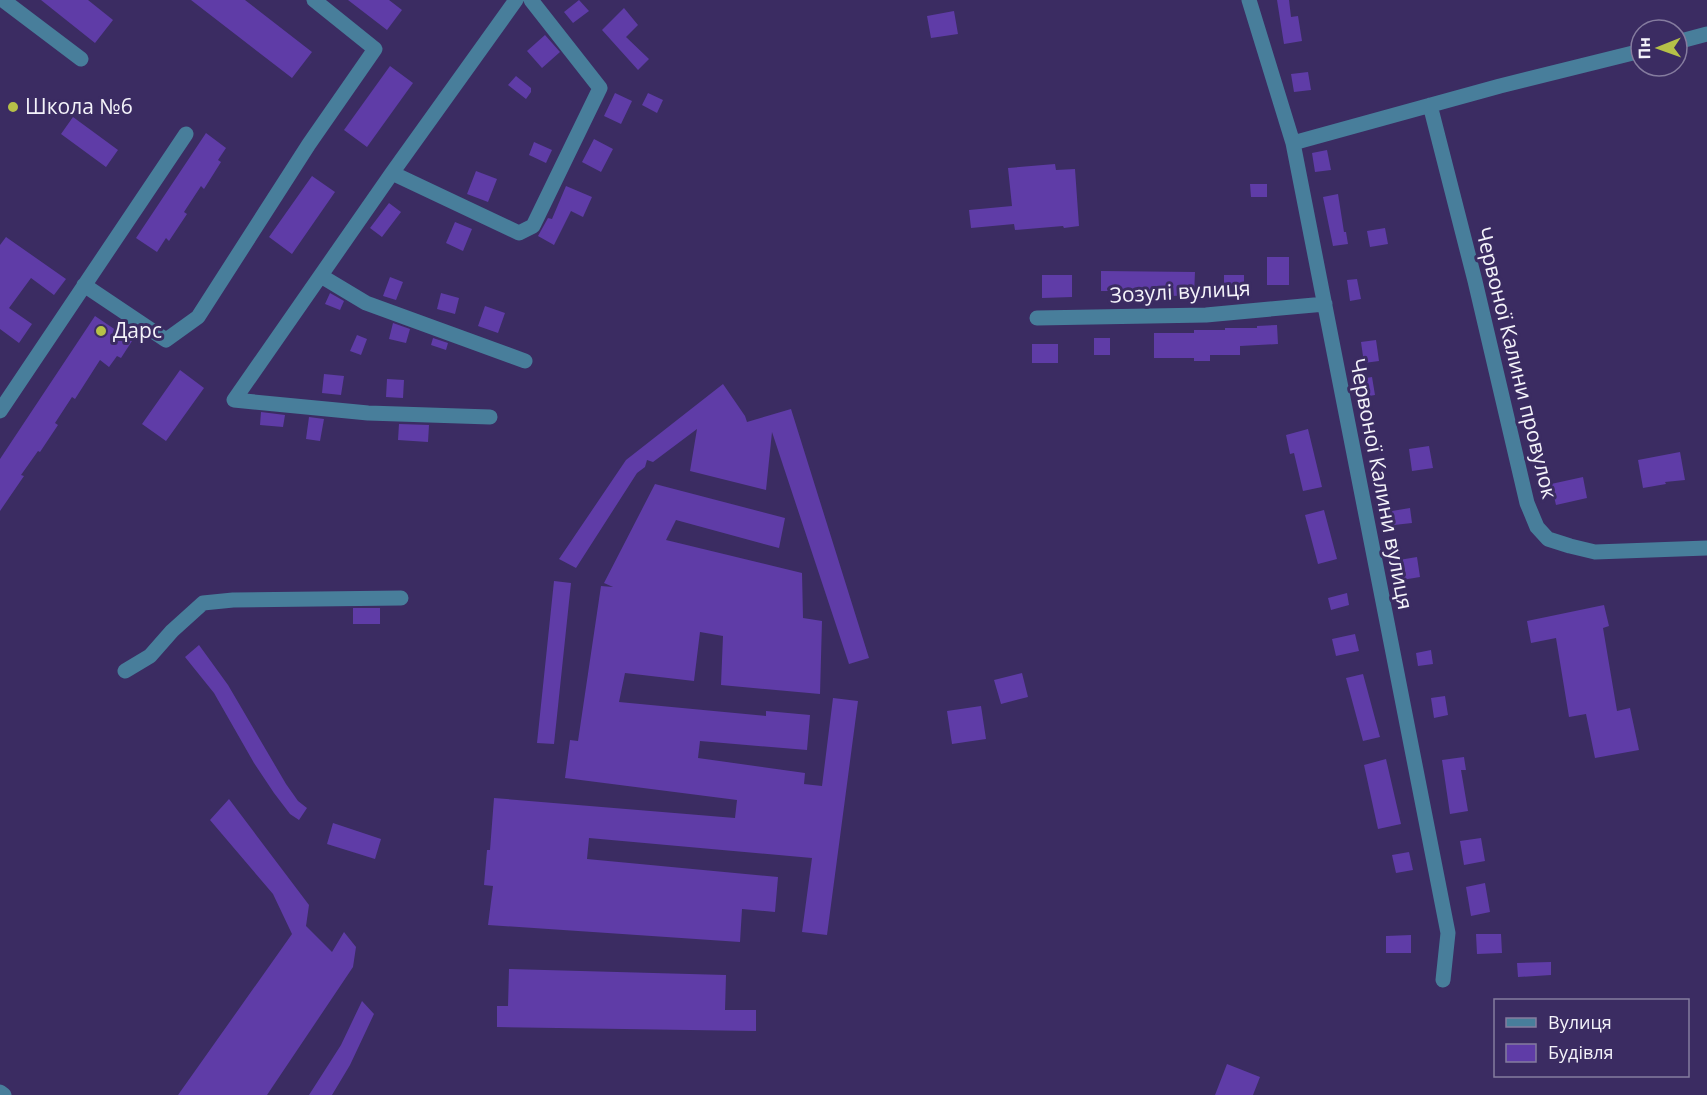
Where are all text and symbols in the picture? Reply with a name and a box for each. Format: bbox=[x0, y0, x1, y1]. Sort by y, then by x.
north arrow bbox=[1629, 18, 1689, 78]
text: Пн bbox=[1633, 37, 1655, 60]
place label: Школа №6 bbox=[25, 92, 133, 120]
marker: Школа №6 bbox=[6, 100, 20, 114]
street label: Червоної Калини провулок bbox=[1470, 224, 1564, 502]
street label: Зозулі вулиця bbox=[1109, 273, 1251, 309]
place label: Дарс bbox=[113, 316, 162, 344]
marker: Дарс bbox=[94, 324, 108, 338]
street label: Червоної Калини вулиця bbox=[1344, 356, 1420, 612]
legend bbox=[1494, 999, 1689, 1077]
text: Вулиця bbox=[1548, 1010, 1612, 1034]
text: Будівля bbox=[1548, 1040, 1614, 1064]

